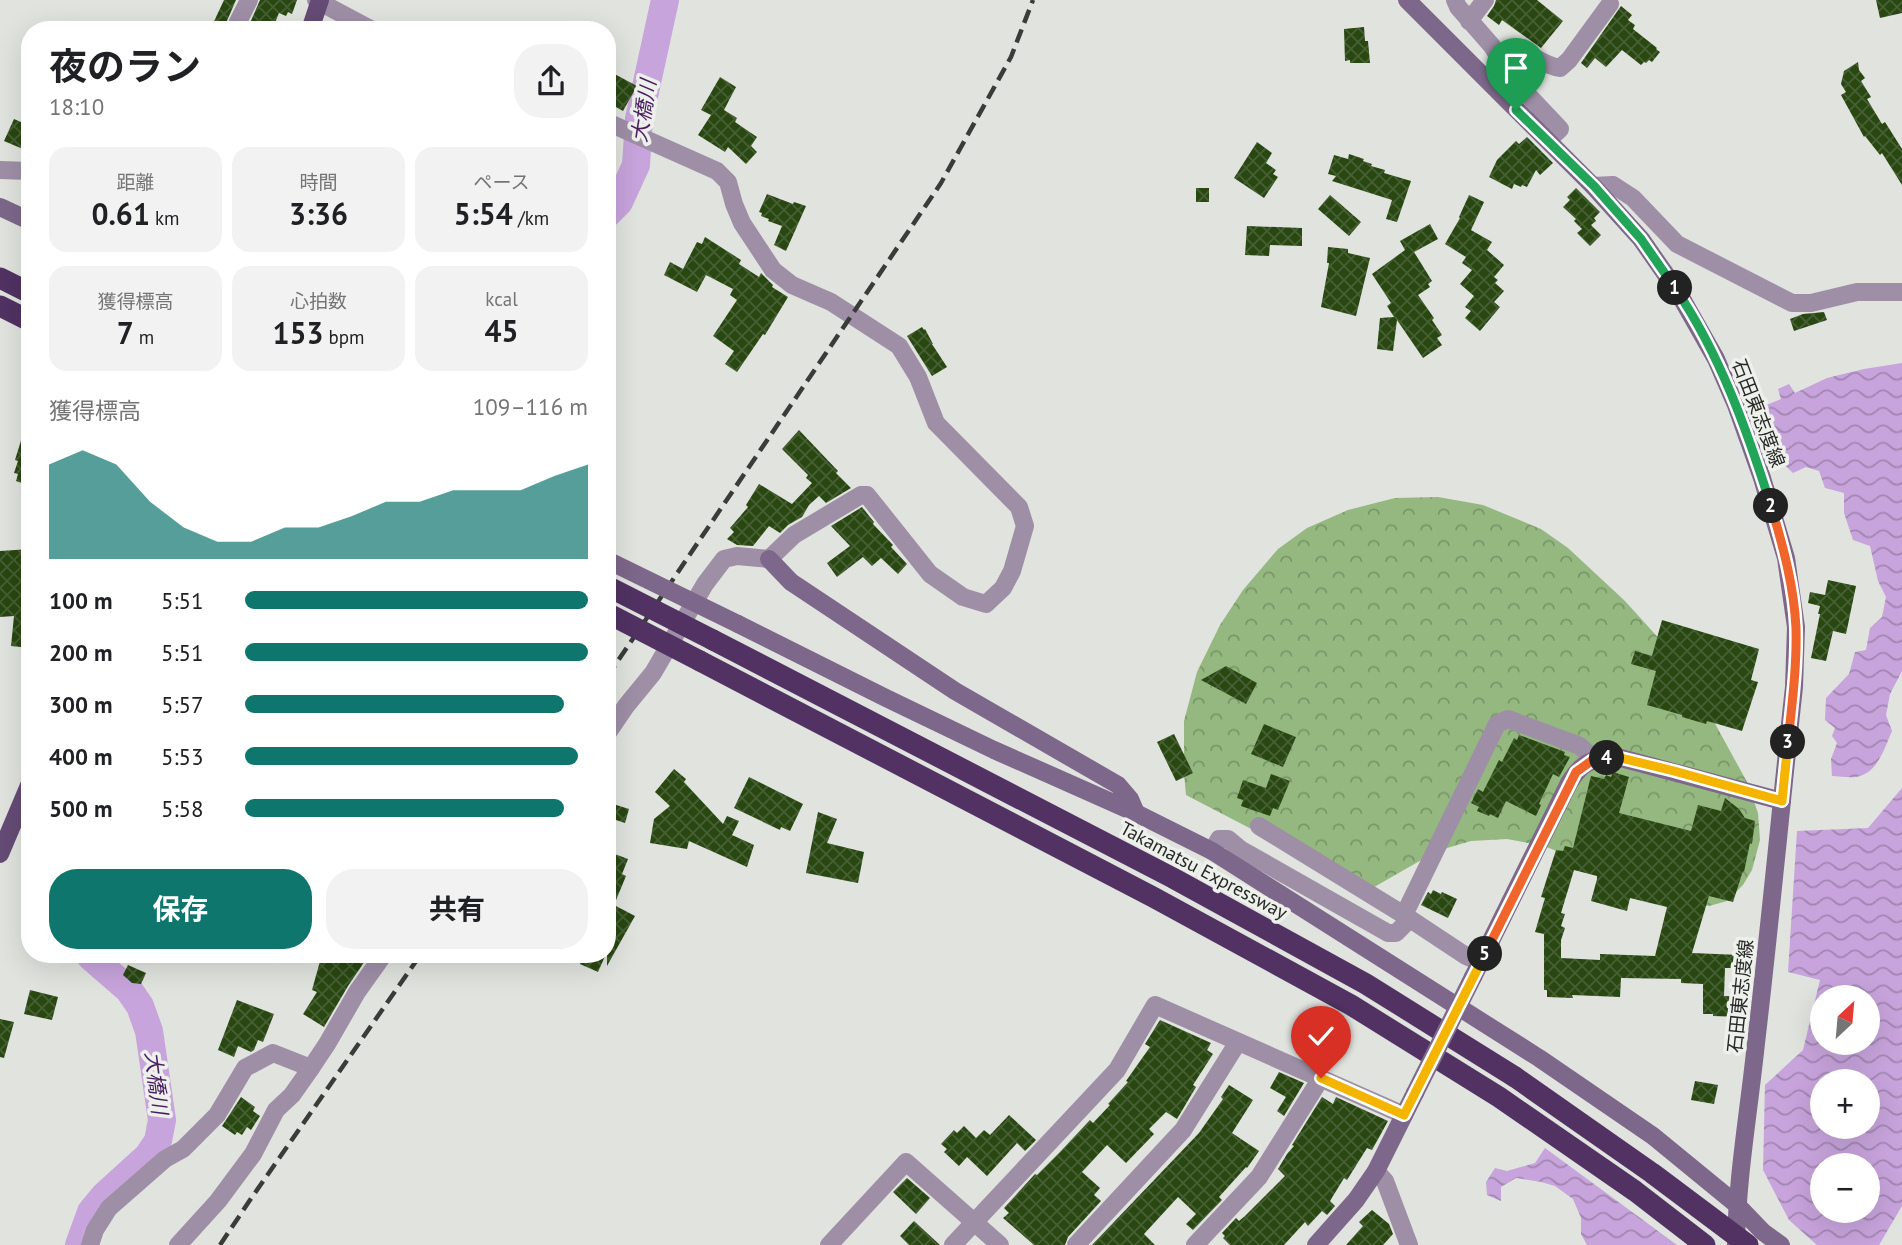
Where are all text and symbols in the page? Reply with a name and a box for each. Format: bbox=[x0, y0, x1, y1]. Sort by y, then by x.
pin bbox=[1486, 38, 1546, 110]
text: 夜のラン bbox=[49, 41, 201, 90]
button: share bbox=[514, 44, 588, 118]
icon: arrive bbox=[1497, 49, 1535, 87]
water label: 大橋川 bbox=[625, 76, 662, 144]
text: 18:10 bbox=[49, 92, 104, 121]
text: 距離 bbox=[116, 170, 155, 194]
text: 時間 bbox=[299, 170, 338, 194]
text: ペース bbox=[473, 170, 530, 194]
text: 0.61 bbox=[91, 194, 150, 233]
text: 3:36 bbox=[289, 194, 348, 233]
text: 5:54 bbox=[454, 194, 513, 233]
text: km bbox=[150, 206, 180, 230]
text: /km bbox=[513, 206, 549, 230]
pin: 1 bbox=[1658, 270, 1692, 306]
text: 1 bbox=[1669, 275, 1680, 299]
text: kcal bbox=[485, 287, 518, 311]
text: 獲得標高 bbox=[97, 289, 174, 313]
text: 心拍数 bbox=[290, 289, 347, 313]
text: 45 bbox=[484, 311, 519, 350]
text: 7 bbox=[117, 313, 134, 352]
text: 153 bbox=[272, 313, 323, 352]
text: m bbox=[134, 325, 154, 349]
text: bpm bbox=[323, 325, 365, 349]
street label: 石田東志度線 bbox=[1727, 355, 1791, 471]
text: 109–116 m bbox=[473, 392, 588, 421]
text: 獲得標高 bbox=[49, 396, 141, 425]
pin: 2 bbox=[1754, 489, 1788, 524]
text: 2 bbox=[1765, 493, 1776, 517]
text: 100 m bbox=[49, 586, 112, 615]
text: 5:51 bbox=[161, 586, 204, 615]
text: 200 m bbox=[49, 638, 112, 667]
text: 5:51 bbox=[161, 638, 204, 667]
text: 300 m bbox=[49, 690, 112, 719]
text: 5:57 bbox=[161, 690, 204, 719]
pin: 3 bbox=[1770, 724, 1806, 760]
text: 3 bbox=[1782, 729, 1793, 753]
pin: 4 bbox=[1590, 740, 1624, 776]
text: 400 m bbox=[49, 742, 112, 771]
text: 5:53 bbox=[161, 742, 204, 771]
text: 4 bbox=[1601, 745, 1612, 769]
text: 500 m bbox=[49, 794, 112, 823]
text: 5:58 bbox=[161, 794, 204, 823]
street label: Takamatsu Expressway bbox=[1116, 816, 1292, 924]
button: 保存 bbox=[49, 869, 312, 949]
button: 共有 bbox=[326, 869, 588, 949]
pin: 5 bbox=[1468, 936, 1502, 972]
street label: 石田東志度線 bbox=[1722, 938, 1758, 1054]
text: 5 bbox=[1479, 941, 1490, 965]
north arrow bbox=[1810, 985, 1880, 1055]
map controls bbox=[1810, 985, 1880, 1223]
pin bbox=[1291, 1006, 1351, 1078]
icon: check bbox=[1302, 1017, 1340, 1055]
water label: 大橋川 bbox=[139, 1050, 174, 1118]
button: + bbox=[1810, 1069, 1880, 1139]
button: − bbox=[1810, 1153, 1880, 1223]

